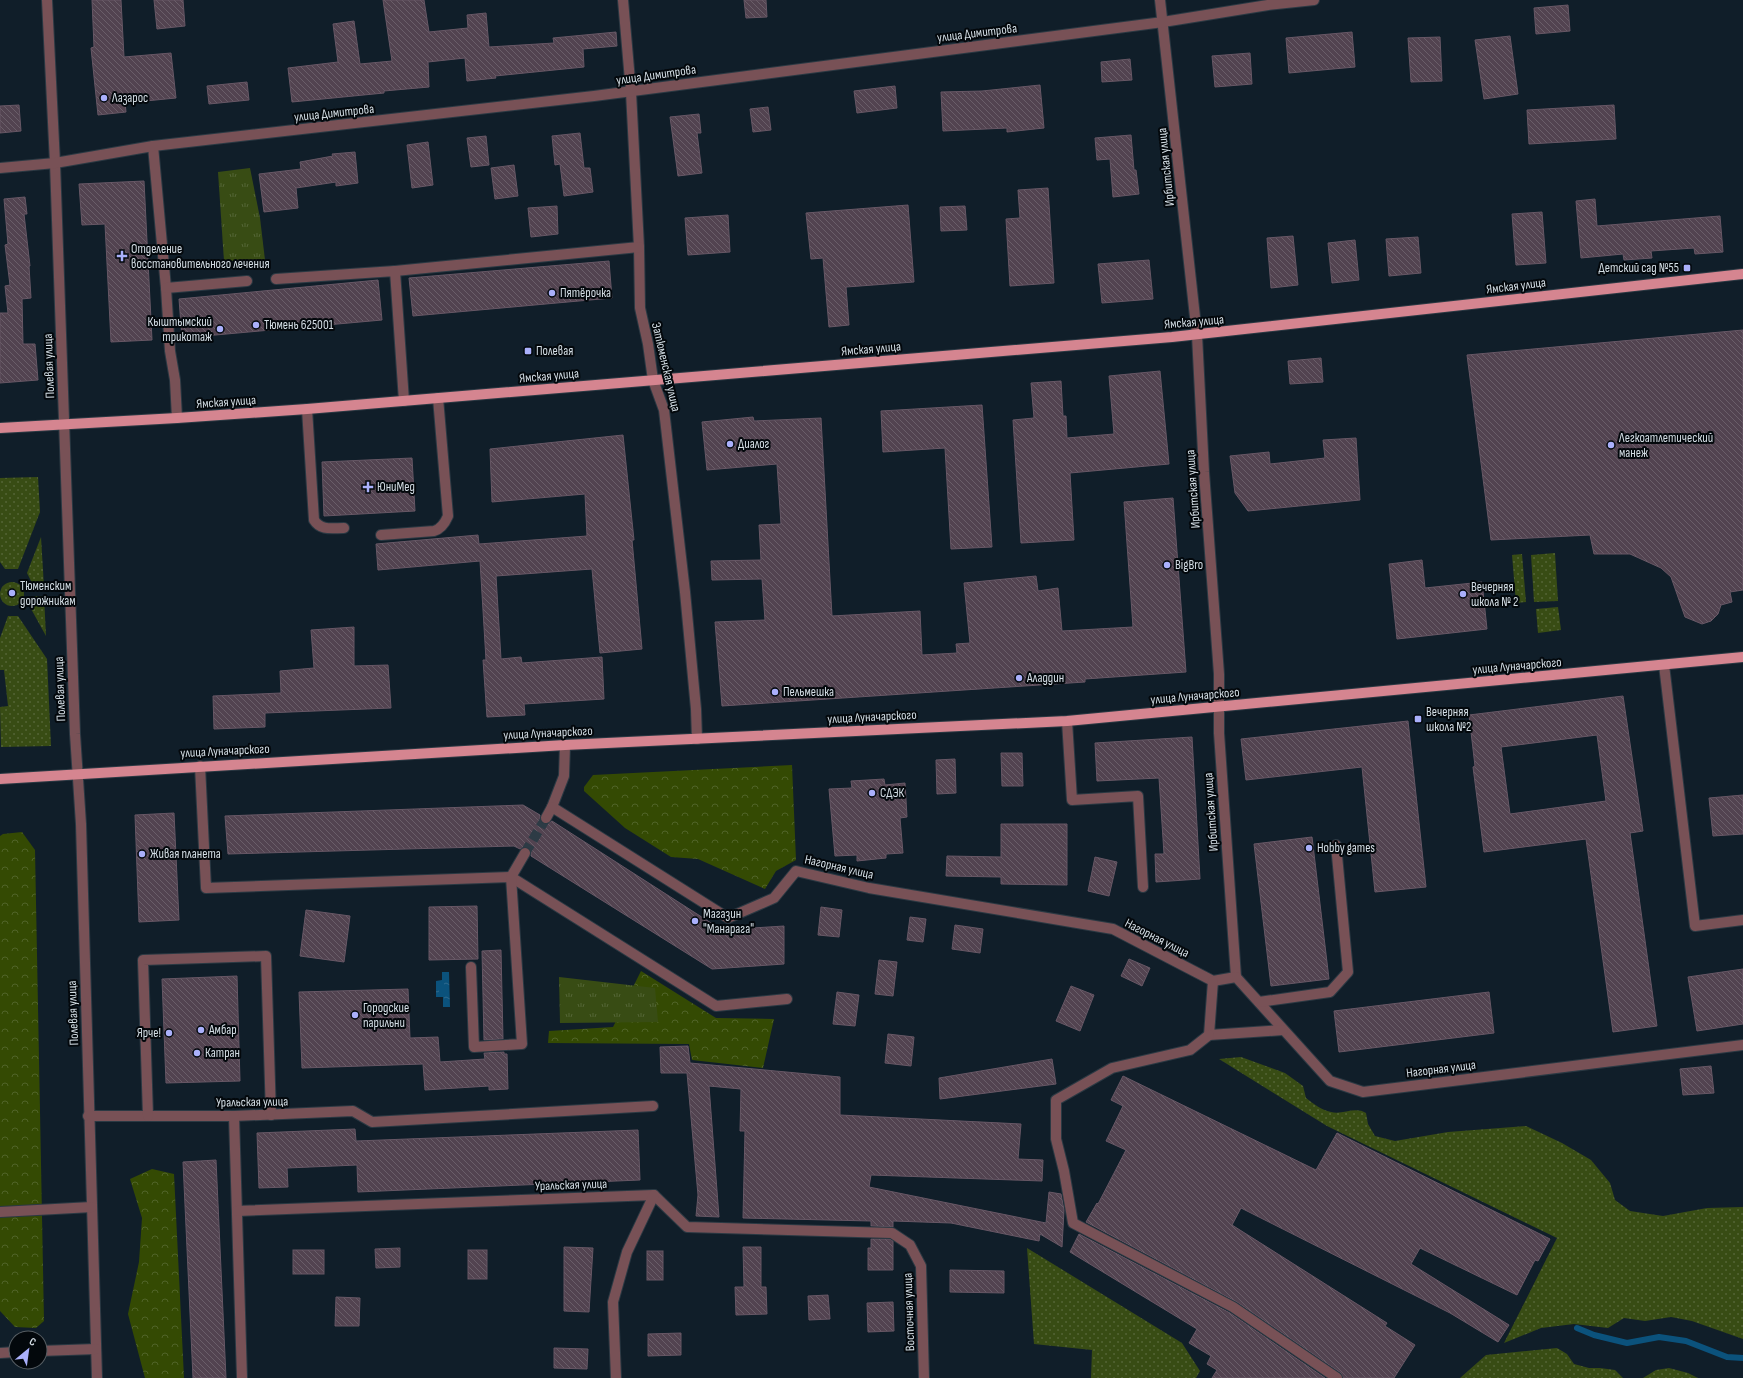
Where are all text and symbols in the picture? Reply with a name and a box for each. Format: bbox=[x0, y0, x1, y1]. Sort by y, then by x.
street label: улица Димитрова bbox=[936, 20, 1018, 46]
street label: улица Димитрова bbox=[615, 61, 697, 89]
place label: Лазарос bbox=[111, 90, 148, 106]
marker: Лазарос bbox=[99, 93, 109, 103]
street label: улица Димитрова bbox=[293, 101, 375, 125]
street label: Ирбитская улица bbox=[1154, 127, 1178, 207]
place label: Отделение восстановительного лечения bbox=[131, 241, 270, 272]
marker: Отделение восстановительного лечения bbox=[116, 250, 128, 262]
place label: Детский сад №55 bbox=[1598, 260, 1679, 276]
marker: Детский сад №55 bbox=[1682, 263, 1692, 273]
street label: Ямская улица bbox=[1485, 274, 1547, 298]
place label: Пятёрочка bbox=[560, 285, 611, 301]
marker: Пятёрочка bbox=[547, 288, 557, 298]
street label: Ямская улица bbox=[1163, 311, 1225, 333]
place label: Кыштымский трикотаж bbox=[147, 314, 212, 345]
place label: Тюмень 625001 bbox=[264, 317, 334, 333]
marker: Тюмень 625001 bbox=[251, 320, 261, 330]
street label: Затюменская улица bbox=[648, 321, 684, 413]
marker: Кыштымский трикотаж bbox=[215, 324, 225, 334]
street label: Полевая улица bbox=[40, 333, 58, 399]
street label: Ямская улица bbox=[840, 338, 902, 360]
place label: Полевая bbox=[536, 343, 573, 359]
marker: Полевая bbox=[523, 346, 533, 356]
street label: Ямская улица bbox=[518, 365, 580, 387]
street label: Ямская улица bbox=[196, 392, 256, 412]
place label: Легкоатлетический манеж bbox=[1618, 430, 1713, 461]
place label: Диалог bbox=[738, 436, 770, 452]
marker: Диалог bbox=[725, 439, 735, 449]
marker: Легкоатлетический манеж bbox=[1606, 440, 1616, 450]
street label: Ирбитская улица bbox=[1182, 449, 1204, 529]
place label: ЮниМед bbox=[377, 479, 415, 495]
marker: ЮниМед bbox=[362, 481, 374, 493]
place label: BigBro bbox=[1175, 557, 1203, 573]
marker: BigBro bbox=[1162, 560, 1172, 570]
place label: Тюменским дорожникам bbox=[20, 578, 76, 609]
place label: Вечерняя школа № 2 bbox=[1471, 579, 1518, 610]
marker: Тюменским дорожникам bbox=[7, 588, 17, 598]
marker: Вечерняя школа № 2 bbox=[1458, 589, 1468, 599]
street label: улица Луначарского bbox=[1472, 654, 1562, 678]
street label: Полевая улица bbox=[51, 656, 69, 722]
place label: Аладдин bbox=[1026, 670, 1064, 686]
marker: Аладдин bbox=[1014, 673, 1024, 683]
place label: Пельмешка bbox=[783, 684, 834, 700]
street label: улица Луначарского bbox=[1150, 684, 1240, 708]
marker: Пельмешка bbox=[770, 687, 780, 697]
place label: Вечерняя школа №2 bbox=[1426, 704, 1471, 735]
street label: улица Луначарского bbox=[827, 707, 917, 727]
marker: Вечерняя школа №2 bbox=[1413, 714, 1423, 724]
street label: улица Луначарского bbox=[503, 723, 593, 743]
street label: улица Луначарского bbox=[180, 741, 270, 761]
street label: Ирбитская улица bbox=[1200, 772, 1222, 852]
place label: СДЭК bbox=[880, 785, 905, 801]
marker: СДЭК bbox=[867, 788, 877, 798]
place label: Hobby games bbox=[1317, 840, 1375, 856]
marker: Hobby games bbox=[1304, 843, 1314, 853]
place label: Живая планета bbox=[150, 846, 221, 862]
marker: Живая планета bbox=[137, 849, 147, 859]
street label: Нагорная улица bbox=[803, 851, 875, 883]
place label: Магазин "Манарага" bbox=[703, 906, 754, 937]
street label: Нагорная улица bbox=[1122, 915, 1192, 961]
marker: Магазин "Манарага" bbox=[690, 916, 700, 926]
street label: Полевая улица bbox=[64, 980, 82, 1046]
place label: Городские парильни bbox=[363, 1000, 409, 1031]
marker: Городские парильни bbox=[350, 1010, 360, 1020]
place label: Амбар bbox=[208, 1022, 237, 1038]
place label: Ярче! bbox=[137, 1025, 161, 1041]
marker: Амбар bbox=[196, 1025, 206, 1035]
marker: Ярче! bbox=[164, 1028, 174, 1038]
place label: Катран bbox=[205, 1045, 240, 1061]
marker: Катран bbox=[192, 1048, 202, 1058]
street label: Нагорная улица bbox=[1405, 1057, 1477, 1081]
street label: Уральская улица bbox=[216, 1093, 288, 1111]
street label: Уральская улица bbox=[535, 1176, 607, 1194]
street label: Восточная улица bbox=[900, 1273, 918, 1351]
north arrow bbox=[8, 1330, 48, 1370]
text: С bbox=[27, 1335, 39, 1349]

